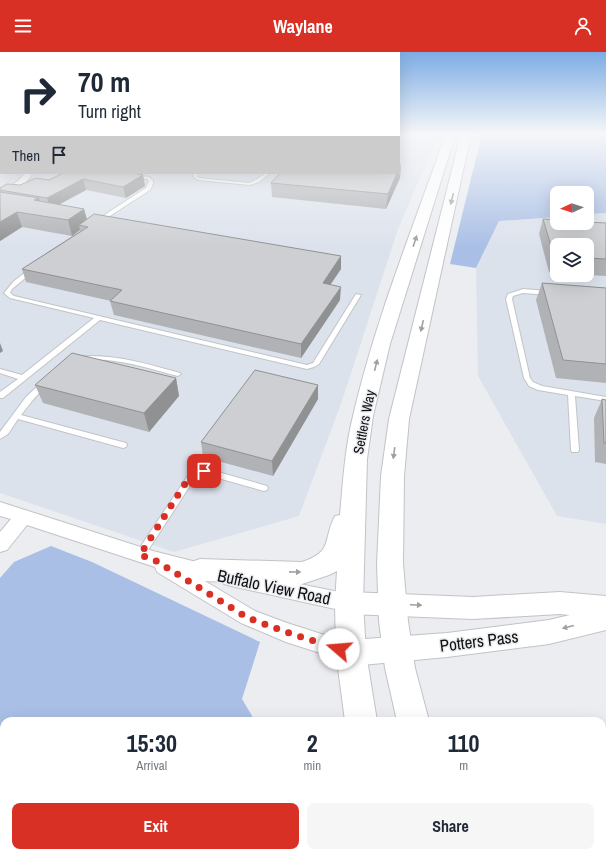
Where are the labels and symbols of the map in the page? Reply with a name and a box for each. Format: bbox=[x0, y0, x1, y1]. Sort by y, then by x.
north arrow bbox=[550, 186, 594, 230]
one-way arrow bbox=[448, 193, 454, 206]
one-way arrow bbox=[412, 235, 418, 247]
one-way arrow bbox=[418, 320, 424, 332]
one-way arrow bbox=[373, 359, 379, 371]
street label: Settlers Way bbox=[349, 388, 379, 455]
one-way arrow bbox=[391, 447, 397, 459]
pin bbox=[187, 454, 221, 488]
street label: Buffalo View Road bbox=[215, 563, 333, 610]
one-way arrow bbox=[289, 569, 301, 576]
one-way arrow bbox=[410, 602, 422, 609]
street label: Potters Pass bbox=[438, 624, 520, 657]
one-way arrow bbox=[562, 625, 574, 631]
position arrow bbox=[318, 628, 360, 670]

